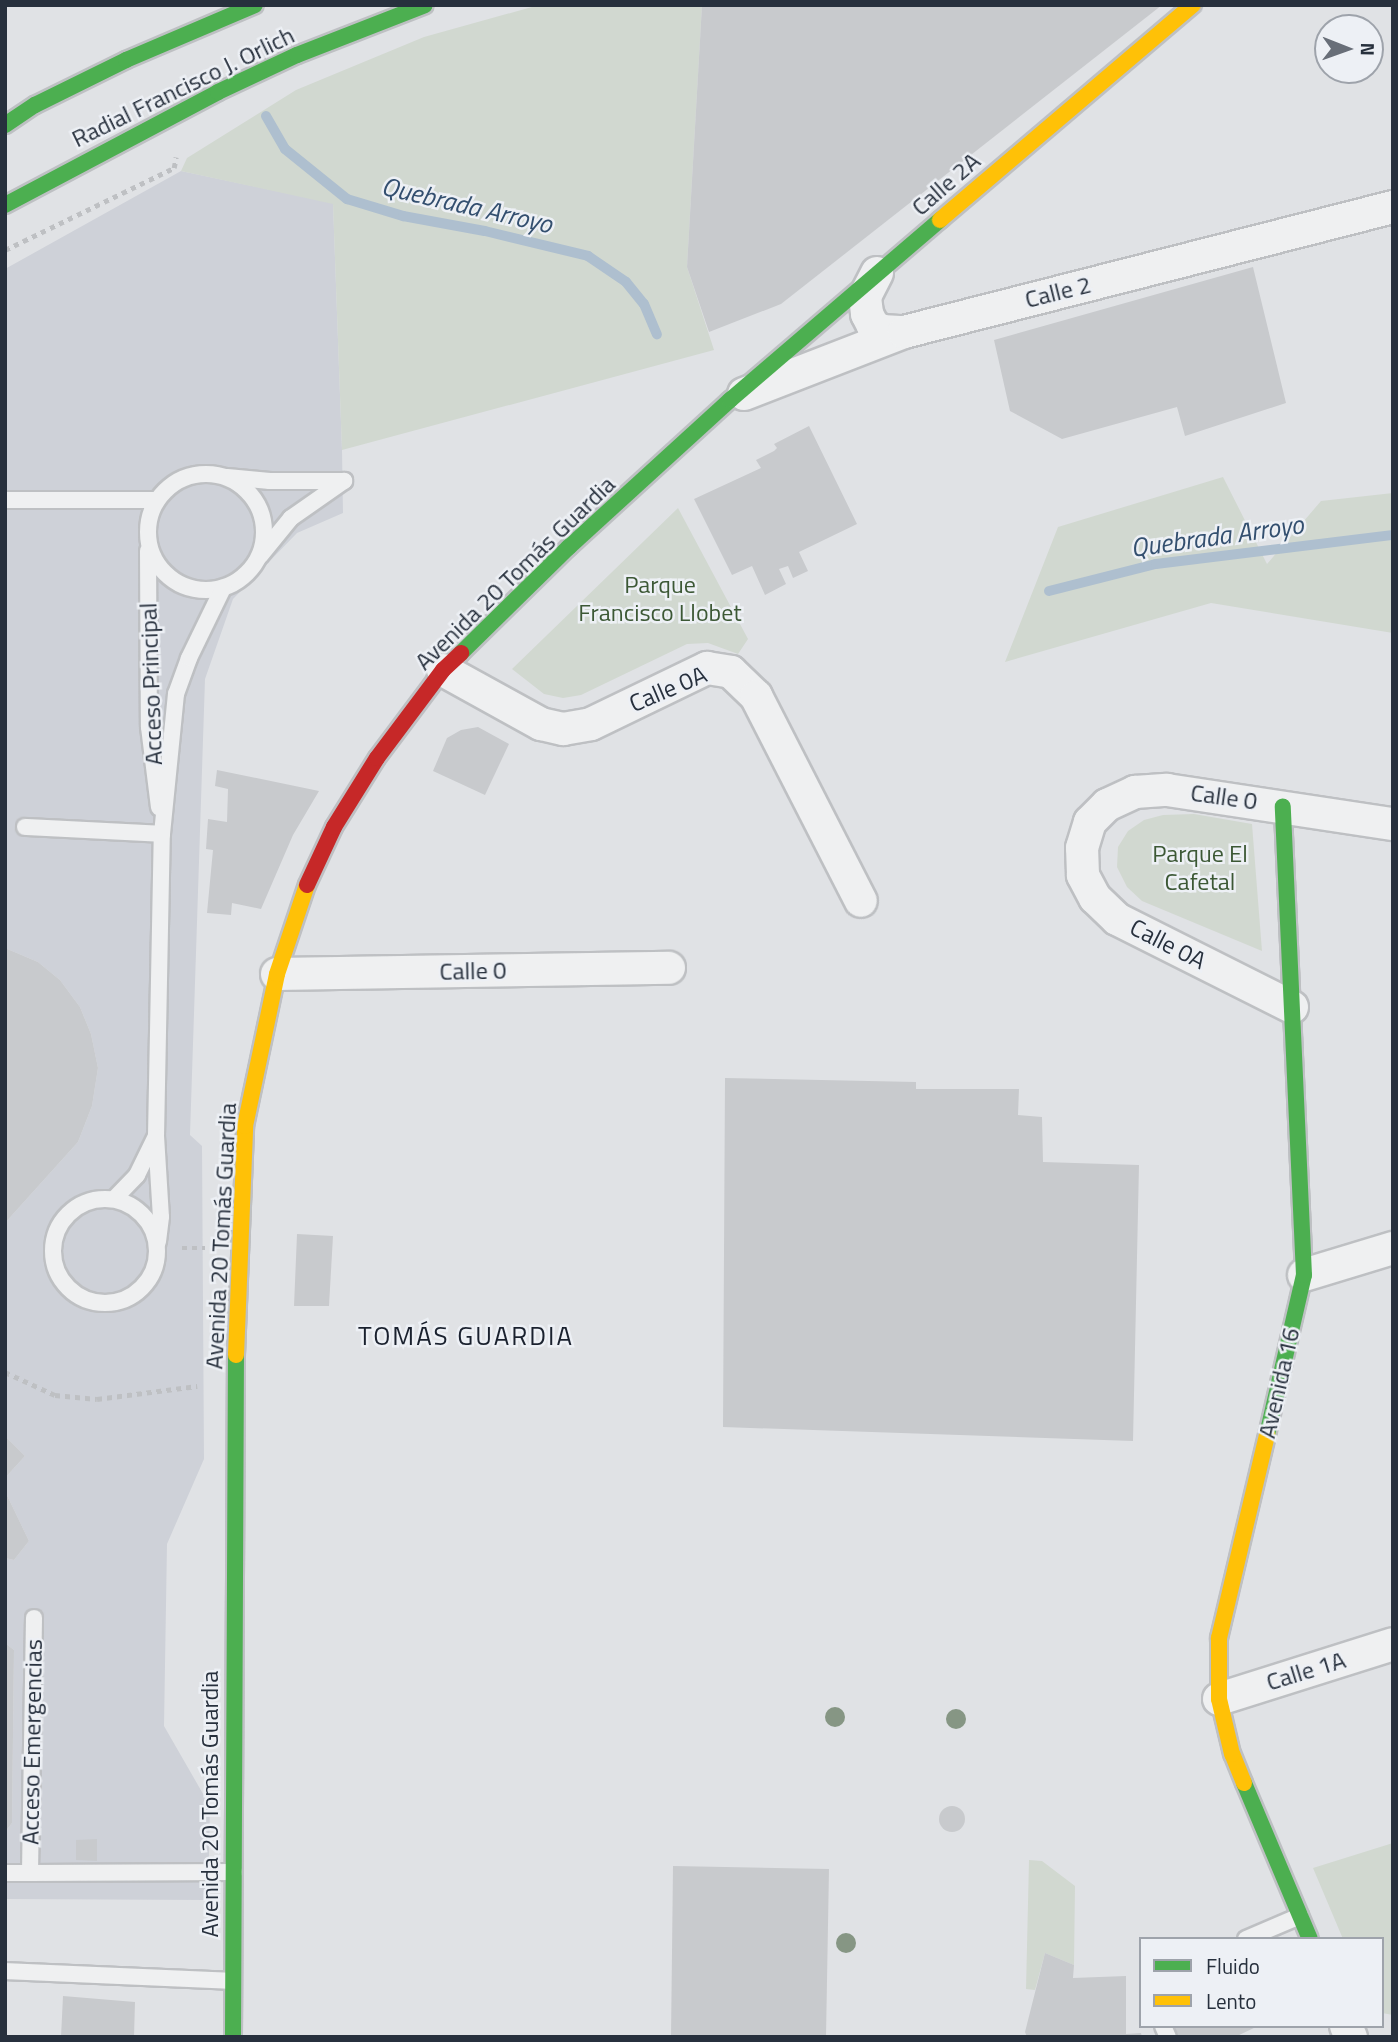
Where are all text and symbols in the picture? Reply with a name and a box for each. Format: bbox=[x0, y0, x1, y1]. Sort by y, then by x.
north arrow bbox=[1314, 14, 1384, 84]
street label: Radial Francisco J. Orlich bbox=[67, 21, 299, 153]
text: N bbox=[1354, 42, 1383, 56]
street label: Calle 2A bbox=[906, 146, 986, 222]
water label: Quebrada Arroyo bbox=[379, 170, 555, 240]
street label: Calle 2 bbox=[1022, 270, 1094, 314]
street label: Avenida 20 Tomás Guardia bbox=[409, 470, 621, 676]
water label: Quebrada Arroyo bbox=[1129, 508, 1305, 564]
park label: Parque Francisco Llobet bbox=[578, 571, 742, 627]
street label: Acceso Principal bbox=[134, 602, 168, 766]
street label: Calle 0A bbox=[625, 660, 711, 718]
street label: Calle 0 bbox=[1189, 778, 1259, 816]
park label: Parque El Cafetal bbox=[1152, 840, 1248, 896]
street label: Calle 0A bbox=[1125, 913, 1211, 975]
street label: Calle 0 bbox=[439, 956, 507, 986]
street label: Avenida 20 Tomás Guardia bbox=[200, 1102, 242, 1370]
district label: TOMÁS GUARDIA bbox=[360, 1320, 572, 1352]
street label: Avenida 16 bbox=[1252, 1325, 1306, 1441]
street label: Acceso Emergencias bbox=[16, 1639, 48, 1845]
street label: Calle 1A bbox=[1263, 1645, 1349, 1697]
street label: Avenida 20 Tomás Guardia bbox=[196, 1671, 224, 1937]
legend bbox=[1139, 1937, 1384, 2028]
text: Fluido bbox=[1206, 1950, 1260, 1982]
text: Lento bbox=[1206, 1985, 1256, 2017]

